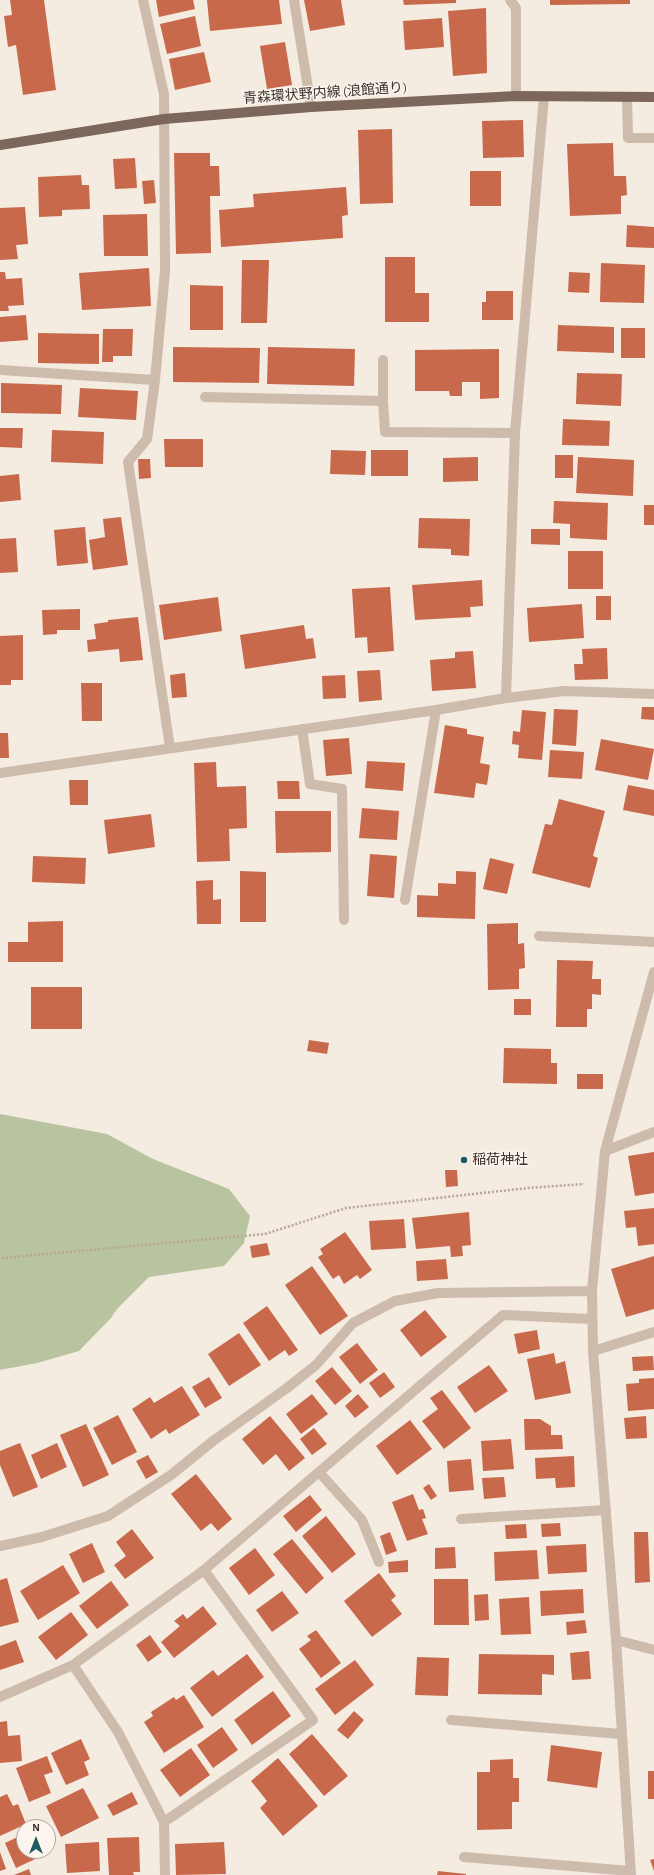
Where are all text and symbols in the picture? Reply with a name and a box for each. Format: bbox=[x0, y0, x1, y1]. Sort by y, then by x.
street label: 青森環状野内線 (浪館通り) bbox=[242, 79, 408, 107]
place label: 稲荷神社 bbox=[472, 1152, 528, 1168]
marker: 稲荷神社 bbox=[459, 1155, 469, 1165]
north arrow bbox=[16, 1819, 56, 1859]
text: N bbox=[32, 1822, 40, 1833]

